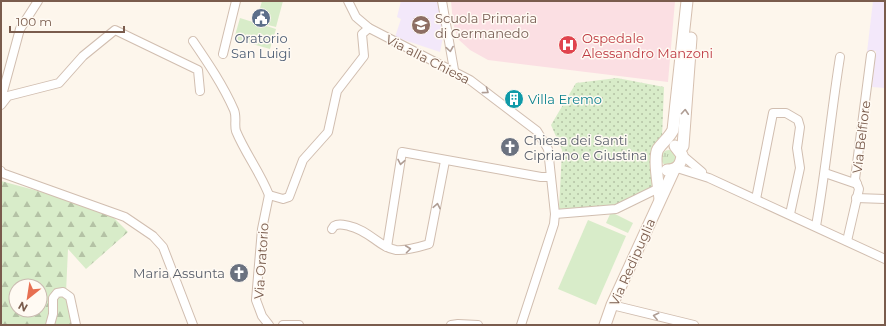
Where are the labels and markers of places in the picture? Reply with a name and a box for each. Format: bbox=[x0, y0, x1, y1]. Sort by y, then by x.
public building icon: Oratorio San Luigi bbox=[250, 7, 272, 29]
place label: Scuola Primaria di Germanedo bbox=[435, 10, 537, 41]
school or university icon: Scuola Primaria di Germanedo bbox=[410, 14, 432, 36]
place label: Oratorio San Luigi bbox=[231, 30, 291, 61]
place label: Ospedale Alessandro Manzoni bbox=[582, 30, 713, 61]
hospital icon: Ospedale Alessandro Manzoni bbox=[557, 34, 579, 56]
building icon: Villa Eremo bbox=[503, 88, 525, 110]
place label: Villa Eremo bbox=[528, 91, 602, 107]
place label: Chiesa dei Santi Cipriano e Giustina bbox=[524, 132, 647, 163]
church icon: Chiesa dei Santi Cipriano e Giustina bbox=[499, 136, 521, 158]
church icon: Maria Assunta bbox=[228, 262, 250, 284]
place label: Maria Assunta bbox=[133, 265, 225, 281]

